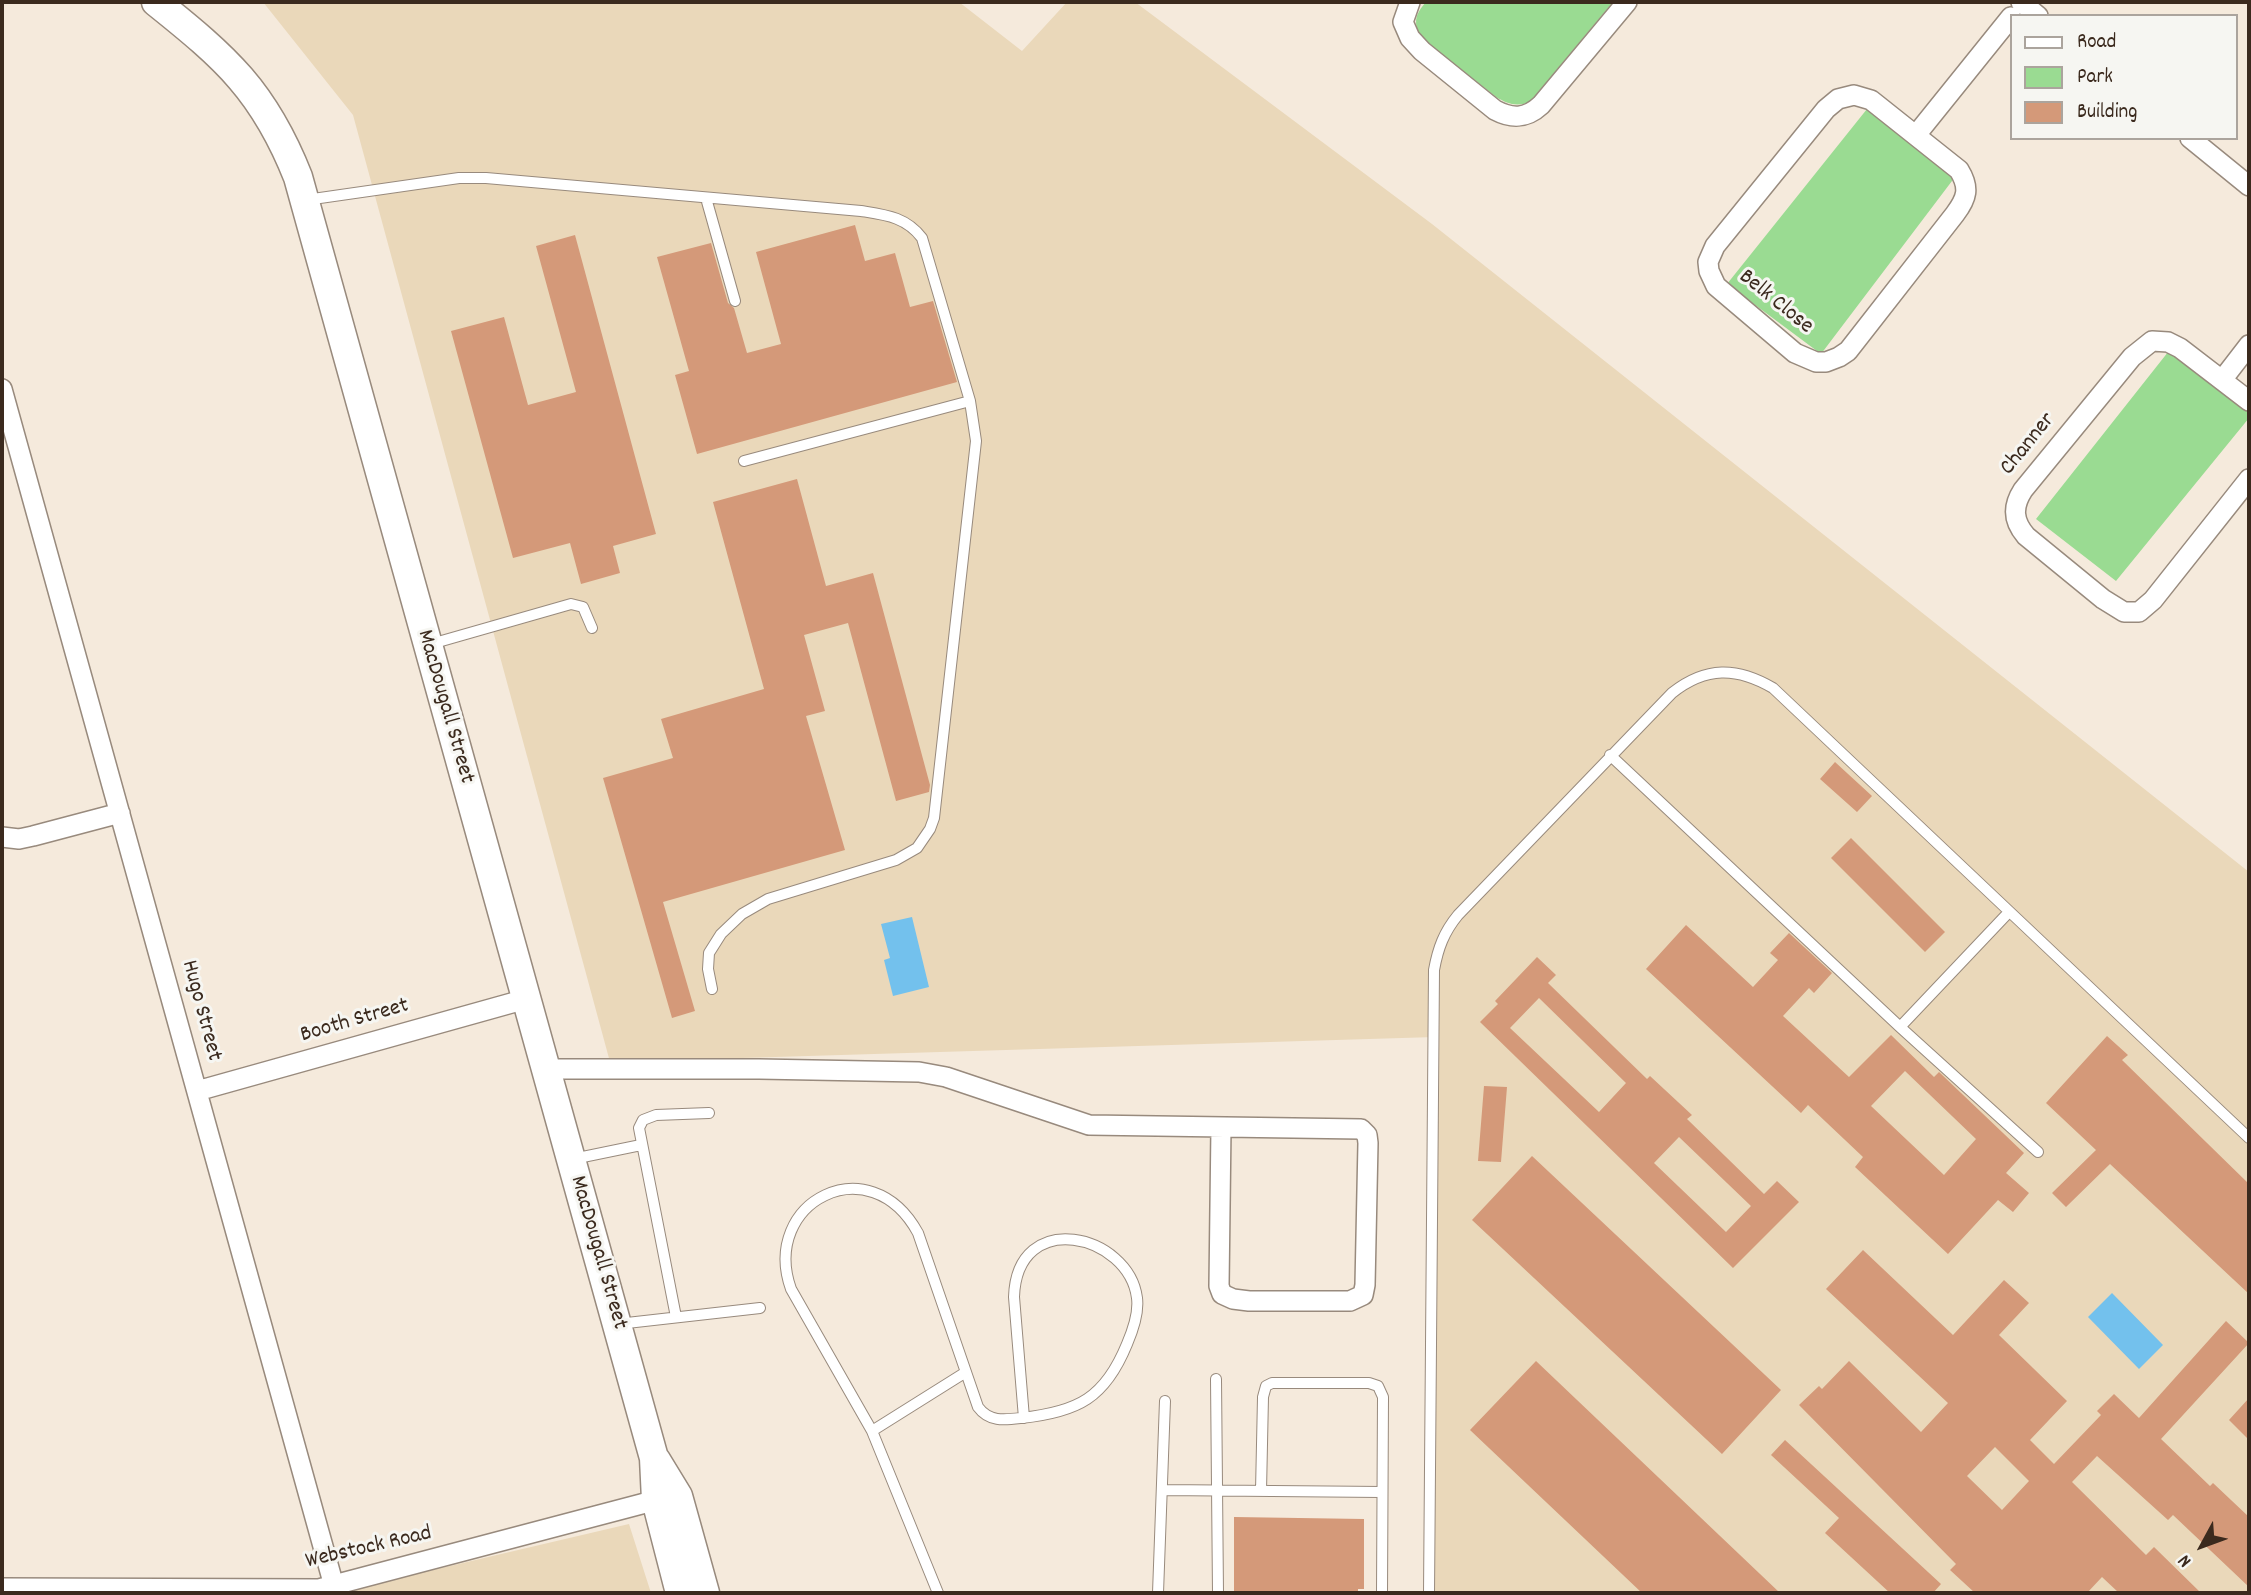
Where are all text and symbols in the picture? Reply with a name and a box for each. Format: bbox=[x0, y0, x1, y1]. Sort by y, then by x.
legend bbox=[2010, 14, 2237, 140]
text: Road bbox=[2077, 28, 2116, 58]
text: Park bbox=[2077, 63, 2113, 93]
text: Building bbox=[2077, 98, 2137, 128]
street label: Belk Close bbox=[1732, 265, 1818, 341]
street label: Channer bbox=[1995, 408, 2063, 482]
street label: MacDougall Street bbox=[409, 627, 479, 787]
street label: Hugo Street bbox=[173, 958, 227, 1064]
street label: Booth Street bbox=[298, 993, 412, 1051]
street label: MacDougall Street bbox=[562, 1173, 632, 1333]
north arrow bbox=[2167, 1511, 2237, 1581]
street label: Webstock Road bbox=[303, 1521, 435, 1577]
text: N bbox=[2173, 1548, 2199, 1573]

